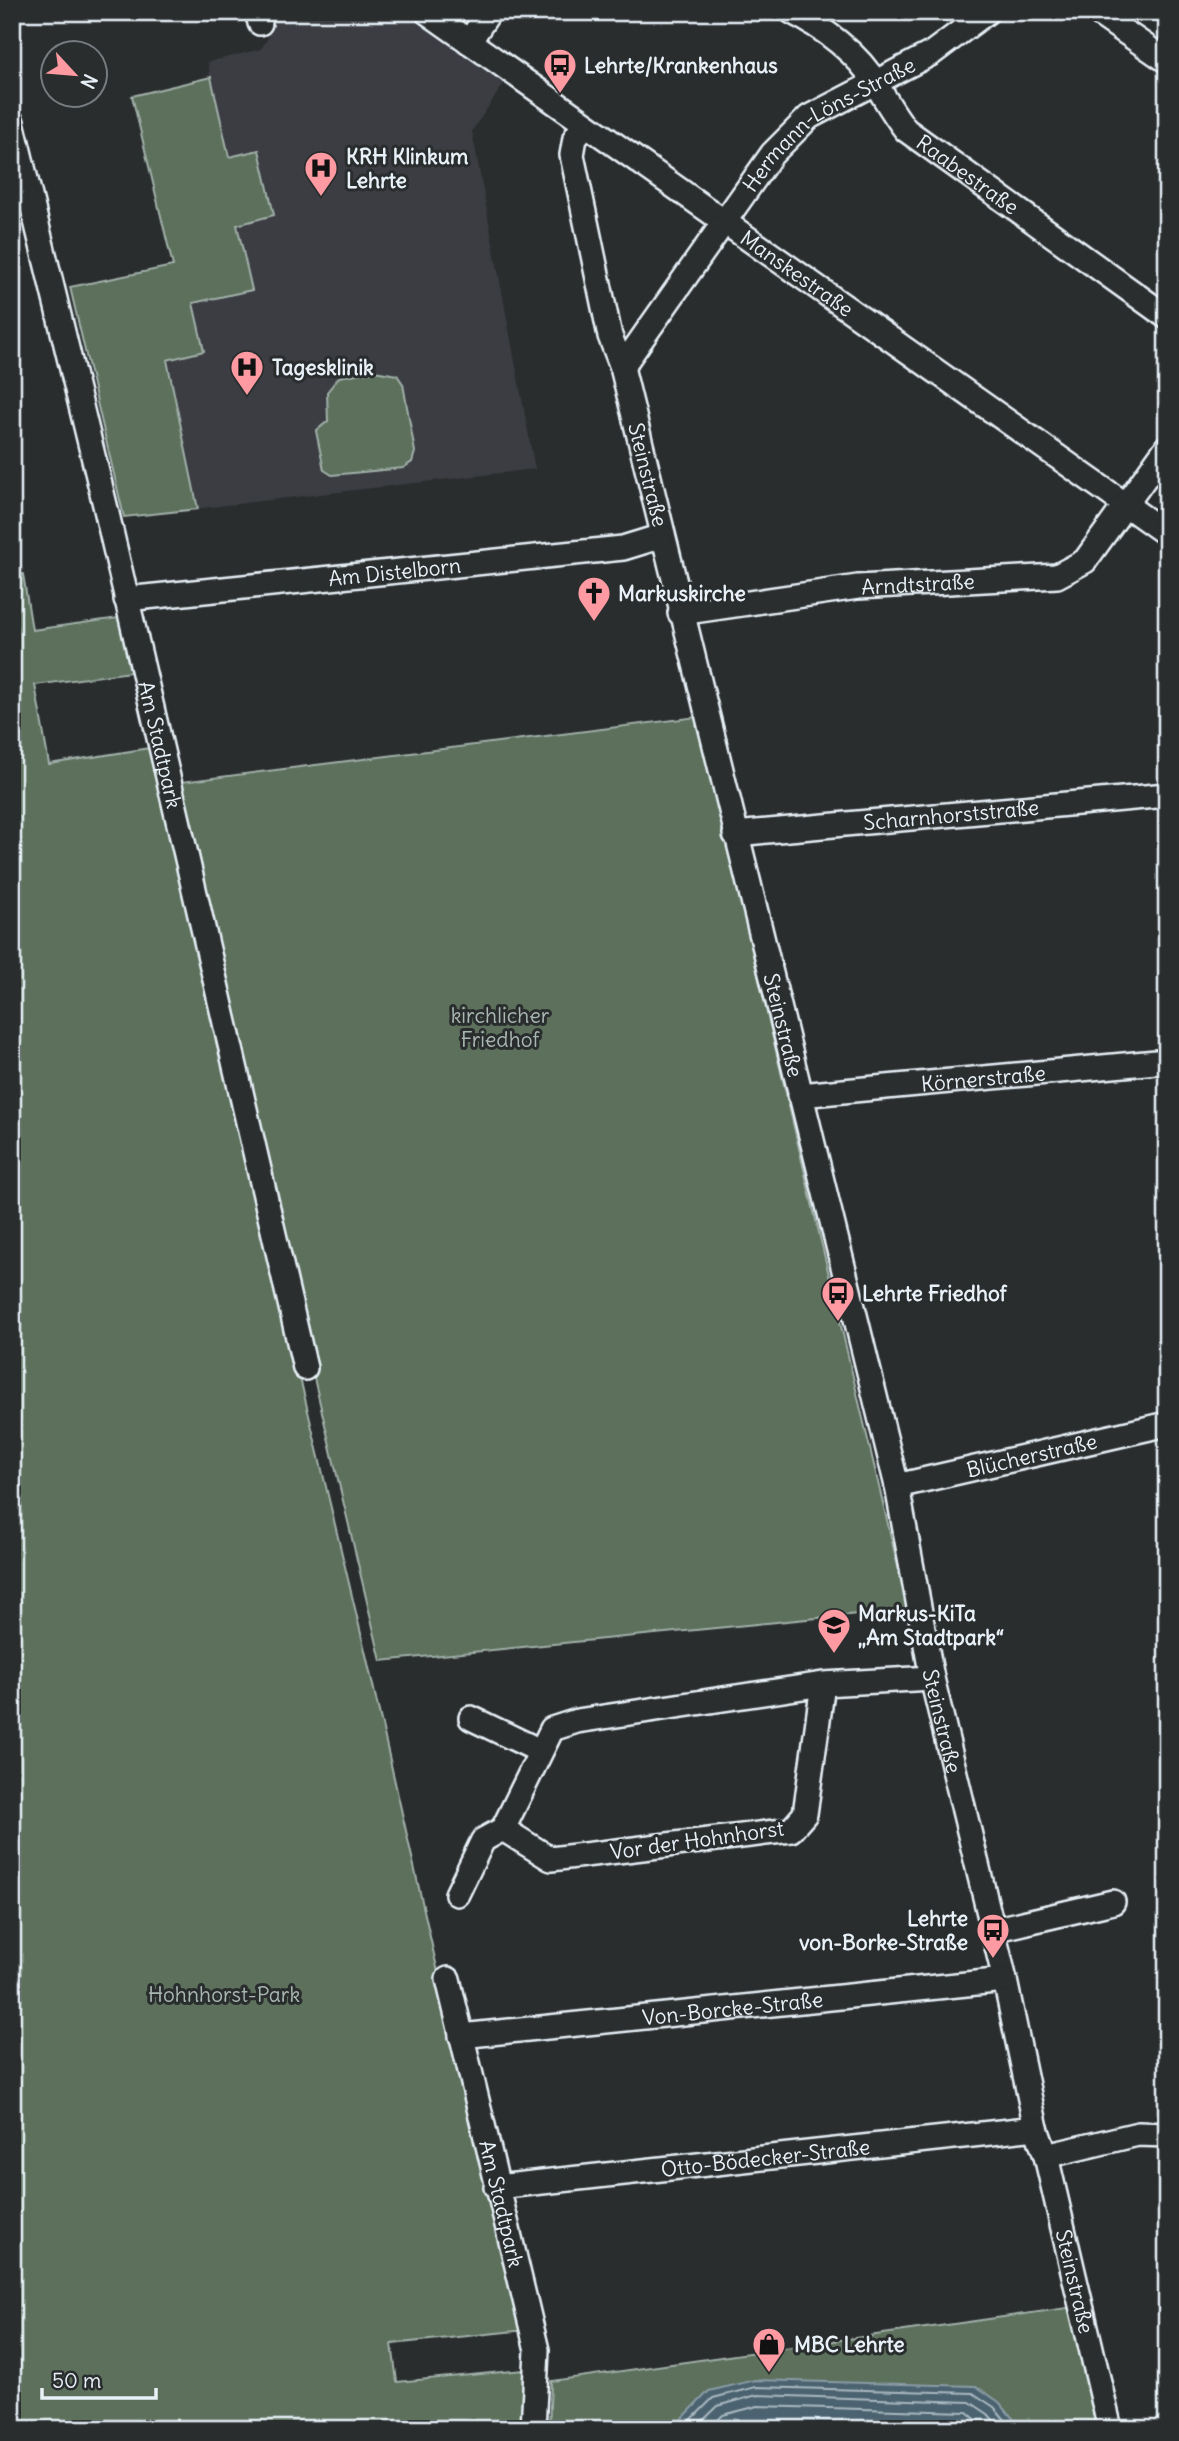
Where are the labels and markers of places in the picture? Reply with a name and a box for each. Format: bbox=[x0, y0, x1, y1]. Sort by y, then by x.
bus stop icon: Lehrte/Krankenhaus bbox=[541, 46, 579, 95]
place label: Lehrte/Krankenhaus bbox=[584, 52, 778, 79]
place label: KRH Klinkum Lehrte bbox=[346, 143, 469, 194]
hospital icon: KRH Klinkum Lehrte bbox=[302, 149, 340, 198]
hospital icon: Tagesklinik bbox=[228, 348, 266, 397]
place label: Tagesklinik bbox=[272, 354, 374, 381]
church icon: Markuskirche bbox=[575, 574, 613, 623]
place label: Markuskirche bbox=[618, 580, 746, 607]
bus stop icon: Lehrte Friedhof bbox=[819, 1274, 857, 1323]
place label: Lehrte Friedhof bbox=[862, 1280, 1008, 1307]
place label: Markus-KiTa „Am Stadtpark“ bbox=[858, 1600, 1004, 1651]
school or university icon: Markus-KiTa „Am Stadtpark“ bbox=[815, 1606, 853, 1655]
place label: Lehrte von-Borke-Straße bbox=[799, 1905, 968, 1956]
bus stop icon: Lehrte von-Borke-Straße bbox=[974, 1911, 1012, 1960]
shop icon: MBC Lehrte bbox=[750, 2325, 788, 2374]
place label: MBC Lehrte bbox=[794, 2331, 905, 2358]

